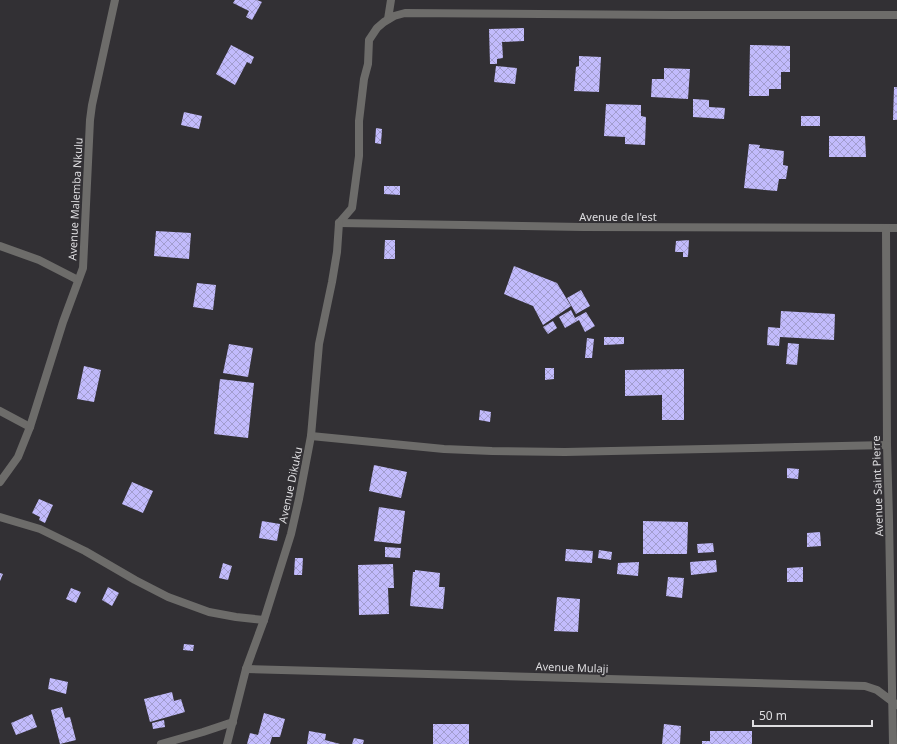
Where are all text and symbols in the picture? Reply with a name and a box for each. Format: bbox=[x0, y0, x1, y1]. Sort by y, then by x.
street label: Avenue Malemba Nkulu bbox=[64, 137, 86, 261]
street label: Avenue de l'est bbox=[579, 209, 657, 224]
street label: Avenue Saint Pierre bbox=[868, 435, 886, 537]
street label: Avenue Dikuku bbox=[275, 445, 305, 525]
street label: Avenue Mulaji bbox=[535, 658, 609, 676]
scale bar bbox=[753, 702, 872, 728]
text: 50 m bbox=[759, 707, 787, 724]

